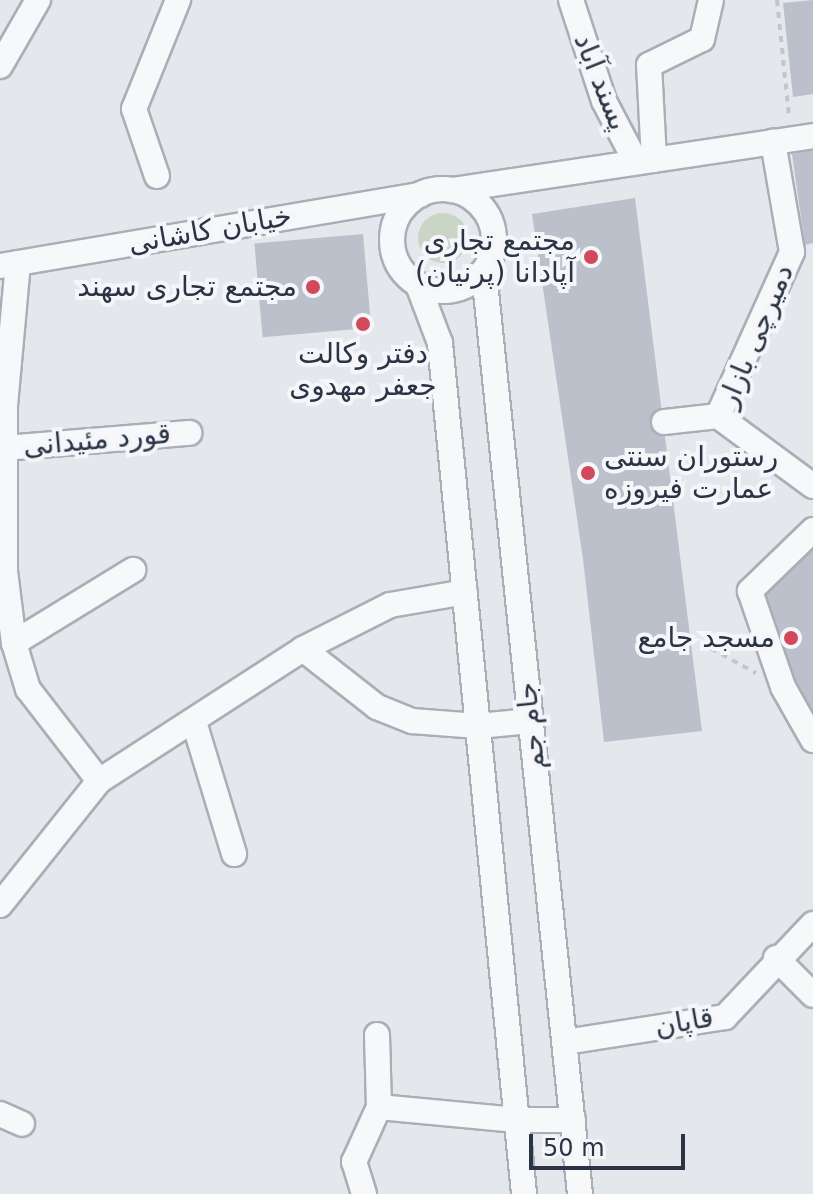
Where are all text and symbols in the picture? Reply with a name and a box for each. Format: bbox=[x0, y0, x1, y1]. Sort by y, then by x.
street label: پسند آباد bbox=[566, 29, 636, 135]
street label: خیابان کاشانی bbox=[126, 199, 294, 261]
place label: مجتمع تجاری آپادانا (پرنیان) bbox=[415, 224, 575, 290]
marker: مجتمع تجاری آپادانا (پرنیان) bbox=[582, 248, 600, 266]
street label: دمیرچی بازار bbox=[711, 259, 801, 413]
place label: مجتمع تجاری سهند bbox=[77, 270, 297, 304]
marker: مجتمع تجاری سهند bbox=[304, 278, 322, 296]
marker: دفتر وکالت جعفر مهدوی bbox=[354, 315, 372, 333]
place label: دفتر وکالت جعفر مهدوی bbox=[289, 337, 437, 403]
street label: قورد مئیدانی bbox=[22, 417, 172, 463]
place label: رستوران سنتی عمارت فیروزه bbox=[604, 440, 778, 506]
marker: رستوران سنتی عمارت فیروزه bbox=[579, 464, 597, 482]
place label: مسجد جامع bbox=[638, 621, 775, 655]
marker: مسجد جامع bbox=[782, 629, 800, 647]
street label: جام جم bbox=[510, 680, 552, 772]
street label: قاپان bbox=[652, 1000, 716, 1044]
scale bar bbox=[533, 1118, 689, 1168]
text: 50 m bbox=[543, 1134, 605, 1162]

